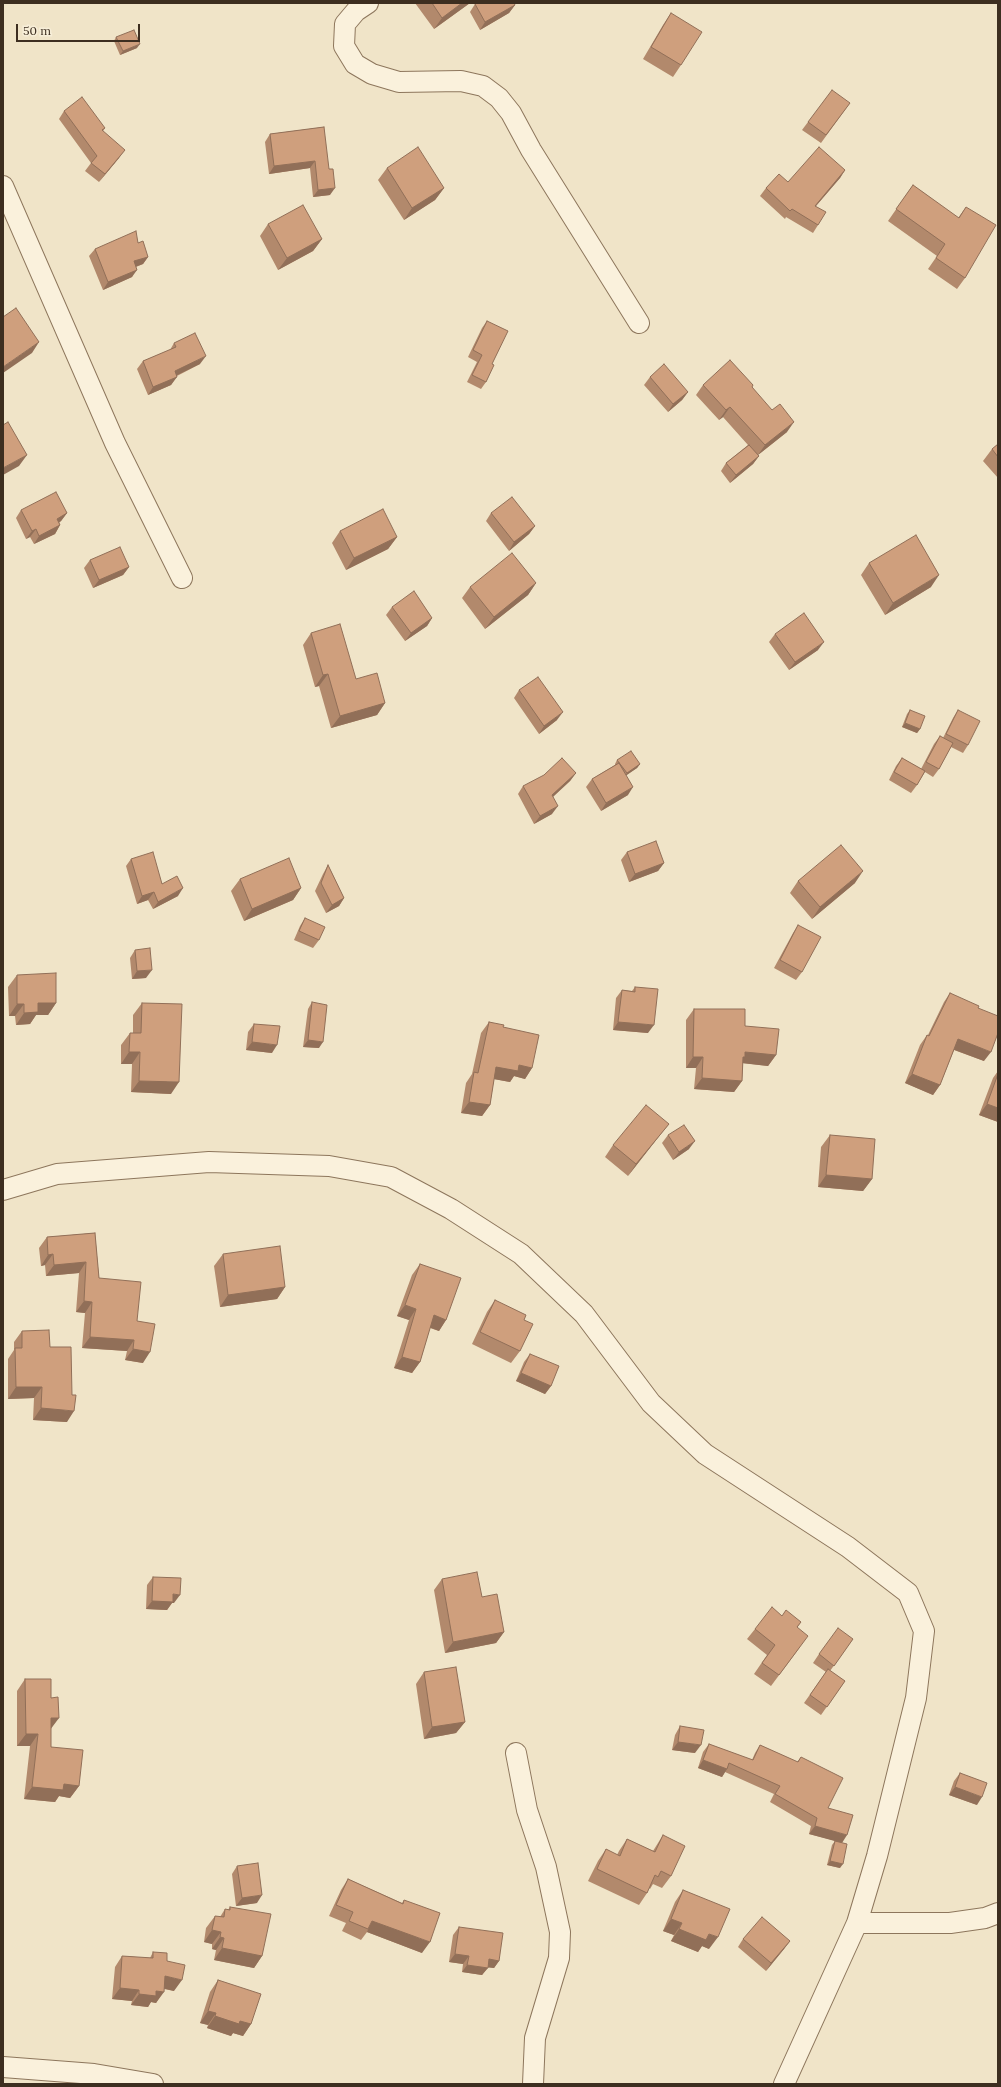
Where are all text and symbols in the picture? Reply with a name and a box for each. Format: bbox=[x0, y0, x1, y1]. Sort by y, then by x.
scale bar bbox=[18, 16, 142, 42]
text: 50 m bbox=[23, 23, 51, 38]

